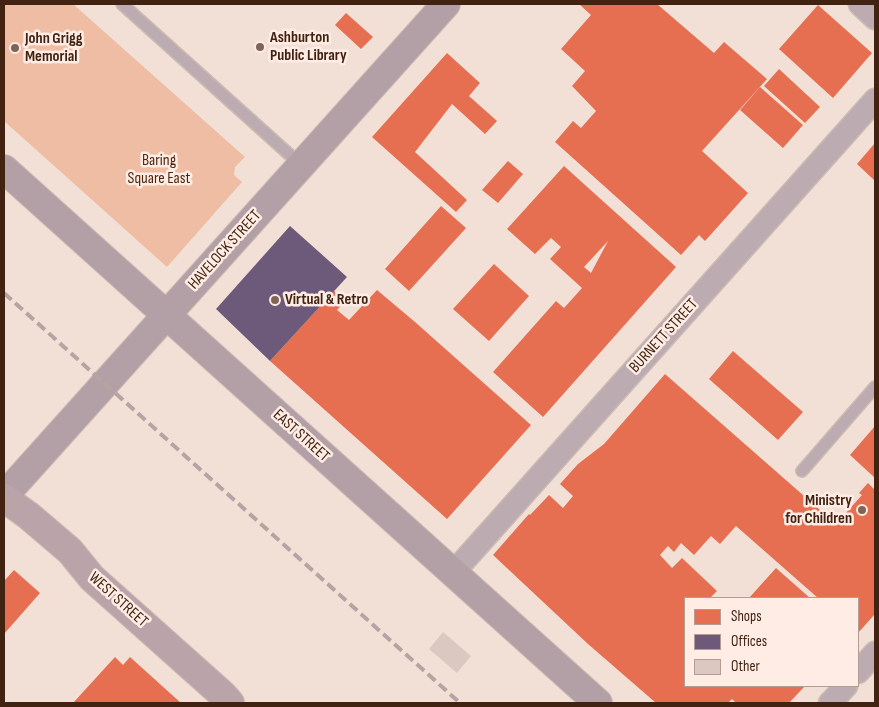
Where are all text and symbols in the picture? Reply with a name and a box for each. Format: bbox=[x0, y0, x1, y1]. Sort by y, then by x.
place label: Ashburton Public Library bbox=[270, 28, 347, 66]
place label: John Grigg Memorial bbox=[25, 29, 83, 67]
marker: Ashburton Public Library bbox=[254, 41, 266, 53]
marker: John Grigg Memorial bbox=[9, 42, 21, 54]
park label: Baring Square East bbox=[128, 151, 190, 189]
street label: HAVELOCK STREET bbox=[185, 207, 265, 293]
place label: Virtual & Retro bbox=[285, 290, 368, 310]
marker: Virtual & Retro bbox=[269, 294, 281, 306]
street label: BURNETT STREET bbox=[626, 295, 702, 377]
street label: EAST STREET bbox=[269, 406, 333, 466]
place label: Ministry for Children bbox=[785, 491, 852, 529]
marker: Ministry for Children bbox=[856, 504, 868, 516]
street label: WEST STREET bbox=[84, 568, 152, 632]
legend bbox=[684, 597, 859, 687]
text: Shops bbox=[731, 607, 762, 626]
text: Offices bbox=[731, 632, 767, 651]
text: Other bbox=[731, 657, 760, 676]

